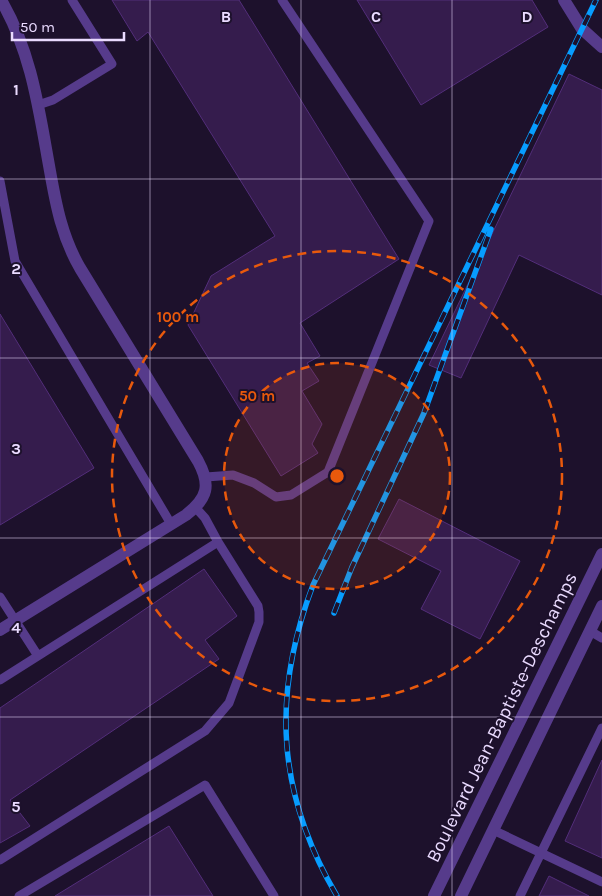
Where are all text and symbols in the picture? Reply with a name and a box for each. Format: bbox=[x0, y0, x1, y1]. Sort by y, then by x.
text: B bbox=[221, 7, 231, 26]
text: C bbox=[371, 7, 381, 26]
text: D bbox=[522, 7, 533, 26]
scale bar bbox=[12, 10, 125, 42]
text: 50 m bbox=[20, 18, 55, 36]
text: 1 bbox=[13, 80, 19, 99]
text: 2 bbox=[11, 259, 21, 278]
text: 100 m bbox=[157, 308, 199, 326]
text: 50 m bbox=[239, 387, 275, 405]
text: 3 bbox=[11, 439, 21, 458]
centre of rings bbox=[328, 467, 346, 485]
street label: Boulevard Jean-Baptiste-Deschamps bbox=[422, 569, 582, 866]
text: 4 bbox=[11, 618, 21, 637]
text: 5 bbox=[11, 797, 21, 816]

